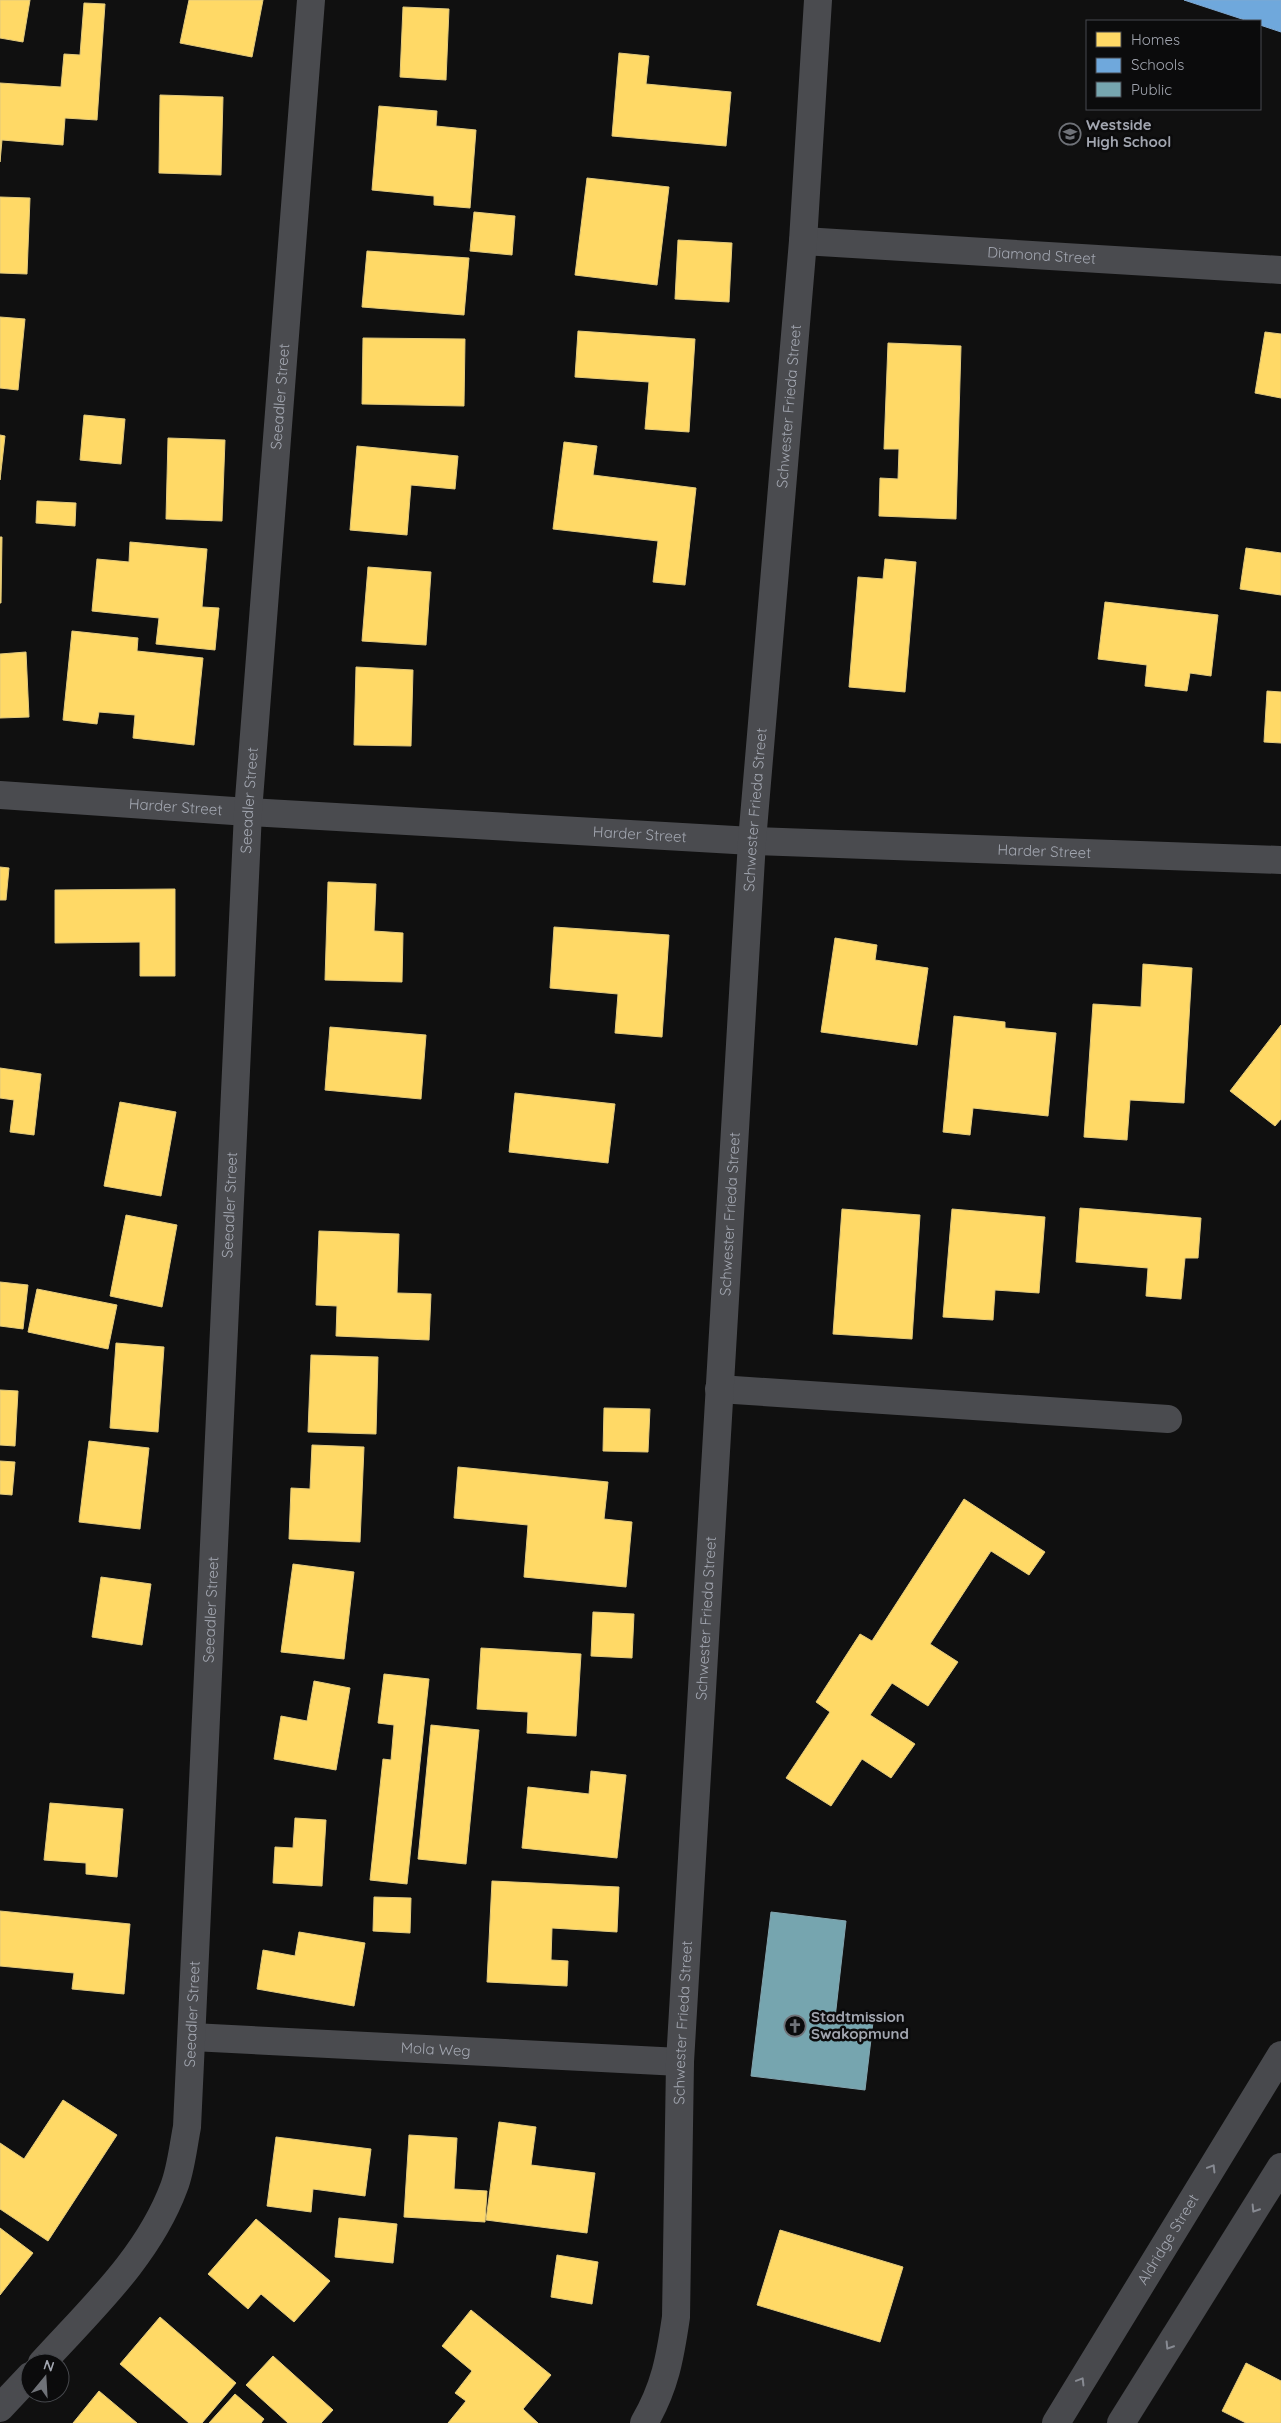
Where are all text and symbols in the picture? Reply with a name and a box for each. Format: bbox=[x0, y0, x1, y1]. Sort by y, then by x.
legend bbox=[1086, 20, 1261, 110]
text: Homes bbox=[1131, 30, 1180, 49]
text: Schools bbox=[1131, 55, 1184, 74]
text: Public bbox=[1131, 80, 1172, 99]
place label: Westside High School bbox=[1086, 115, 1171, 151]
school or university icon: Westside High School bbox=[1058, 122, 1082, 146]
street label: Diamond Street bbox=[987, 242, 1096, 268]
street label: Schwester Frieda Street bbox=[772, 324, 805, 489]
street label: Seeadler Street bbox=[266, 343, 293, 450]
street label: Schwester Frieda Street bbox=[739, 727, 771, 892]
street label: Seeadler Street bbox=[236, 747, 262, 854]
street label: Harder Street bbox=[128, 794, 223, 819]
street label: Harder Street bbox=[592, 822, 687, 846]
street label: Harder Street bbox=[997, 840, 1092, 862]
street label: Schwester Frieda Street bbox=[715, 1132, 744, 1297]
street label: Seeadler Street bbox=[217, 1151, 241, 1259]
street label: Schwester Frieda Street bbox=[691, 1536, 720, 1701]
street label: Seeadler Street bbox=[199, 1556, 222, 1663]
street label: Schwester Frieda Street bbox=[669, 1940, 696, 2105]
street label: Seeadler Street bbox=[180, 1961, 204, 2068]
place label: Stadtmission Swakopmund bbox=[811, 2007, 909, 2043]
church icon: Stadtmission Swakopmund bbox=[783, 2014, 807, 2038]
street label: Mola Weg bbox=[400, 2038, 471, 2060]
one-way arrow bbox=[1205, 2165, 1215, 2174]
street label: Aldridge Street bbox=[1133, 2190, 1203, 2288]
one-way arrow bbox=[1252, 2203, 1261, 2212]
one-way arrow bbox=[1165, 2341, 1175, 2350]
north arrow bbox=[20, 2353, 70, 2403]
text: N bbox=[41, 2355, 57, 2376]
one-way arrow bbox=[1075, 2378, 1085, 2387]

